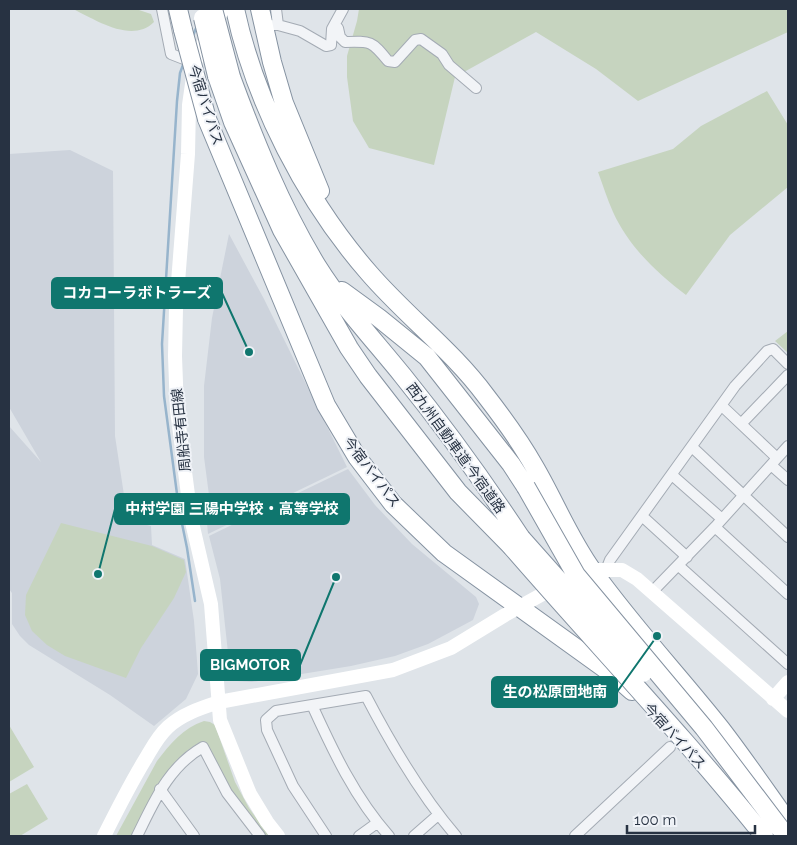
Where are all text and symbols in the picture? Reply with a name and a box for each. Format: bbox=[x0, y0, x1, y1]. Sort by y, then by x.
street label: 今宿バイパス bbox=[185, 63, 227, 147]
callout: コカコーラボトラーズ bbox=[52, 278, 222, 308]
text: コカコーラボトラーズ bbox=[62, 284, 212, 302]
street label: 西九州自動車道;今宿道路 bbox=[403, 380, 509, 516]
street label: 周船寺有田線 bbox=[169, 387, 193, 473]
street label: 今宿バイパス bbox=[340, 434, 404, 510]
callout: 中村学園 三陽中学校・高等学校 bbox=[115, 494, 349, 524]
text: 中村学園 三陽中学校・高等学校 bbox=[125, 500, 339, 518]
callout: BIGMOTOR bbox=[201, 650, 300, 680]
text: BIGMOTOR bbox=[210, 656, 290, 674]
callout: 生の松原団地南 bbox=[492, 677, 617, 707]
text: 生の松原団地南 bbox=[502, 683, 608, 701]
street label: 今宿バイパス bbox=[641, 700, 709, 772]
scale bar bbox=[627, 802, 754, 834]
text: 100 m bbox=[634, 811, 676, 829]

